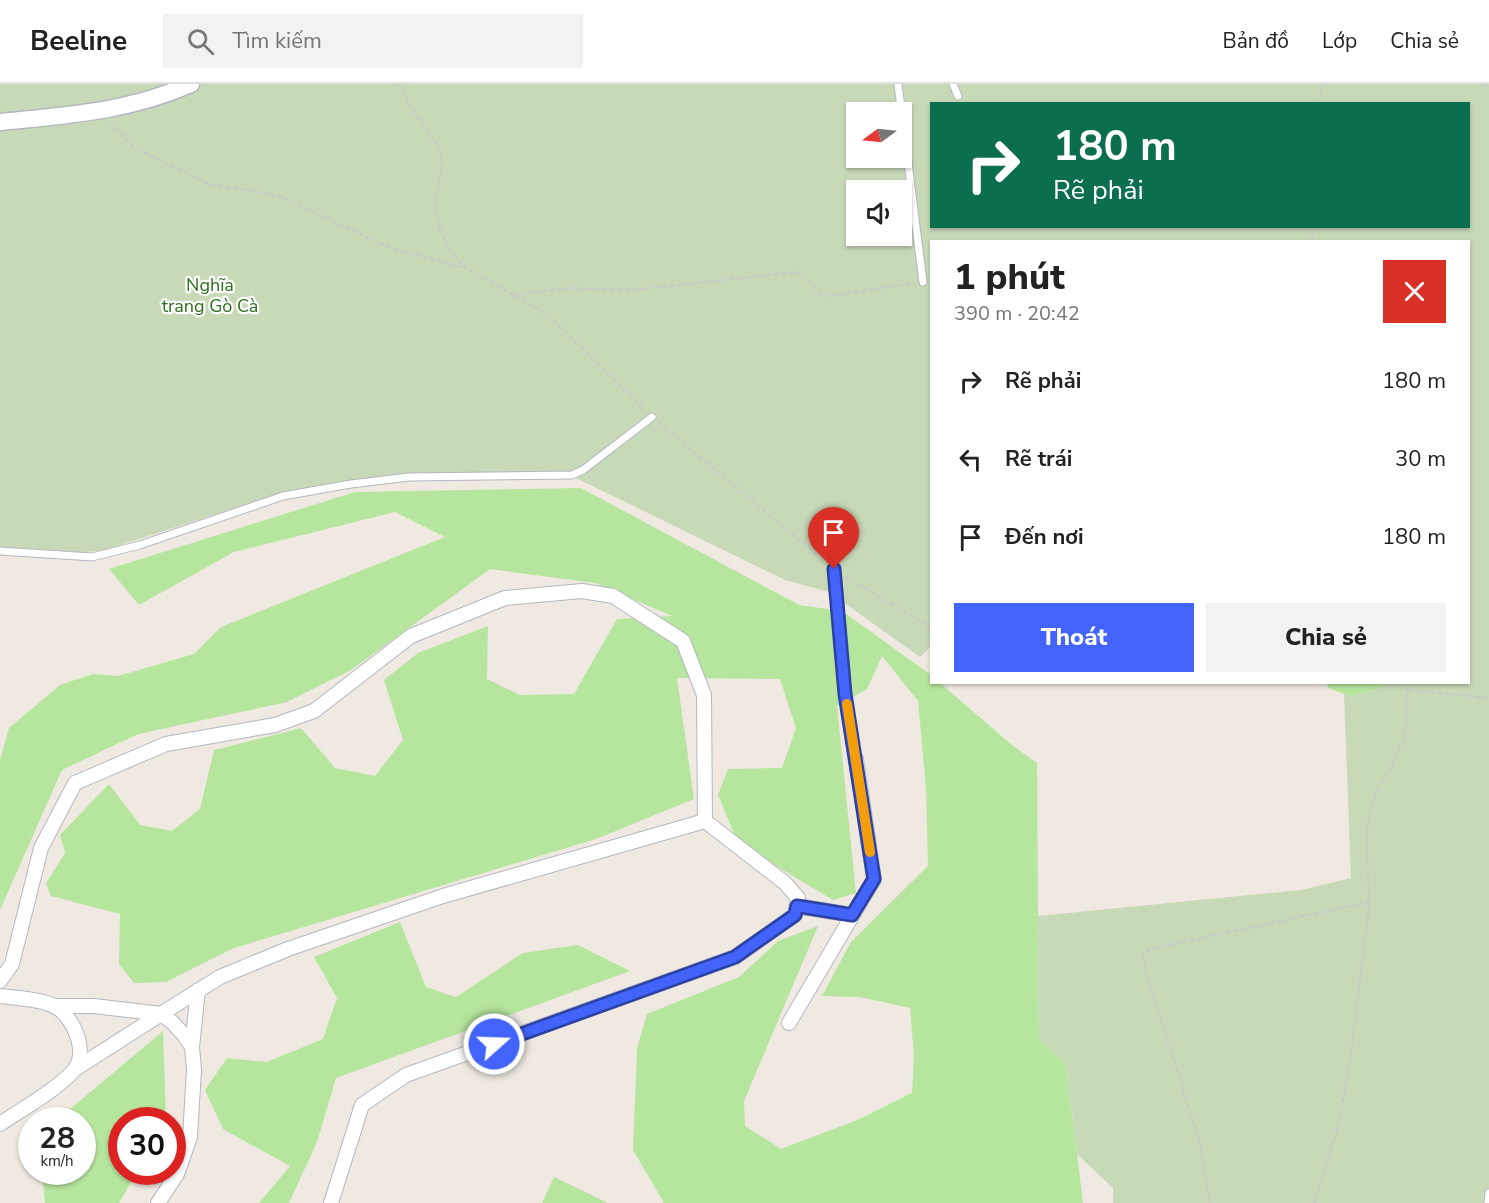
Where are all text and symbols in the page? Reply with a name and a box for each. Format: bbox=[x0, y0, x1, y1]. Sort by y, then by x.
search box bbox=[163, 14, 583, 68]
text: Beeline bbox=[30, 22, 127, 60]
icon: search bbox=[184, 25, 217, 58]
text: Tìm kiếm bbox=[232, 26, 322, 56]
text: Bản đồ bbox=[1222, 27, 1289, 55]
text: Lớp bbox=[1322, 27, 1357, 55]
text: Chia sẻ bbox=[1390, 27, 1459, 55]
north arrow bbox=[846, 102, 912, 168]
map controls bbox=[846, 102, 912, 246]
text: 180 m bbox=[1053, 118, 1177, 175]
icon: right bbox=[954, 126, 1032, 204]
text: Rẽ phải bbox=[1053, 172, 1144, 209]
button: sound bbox=[846, 180, 912, 246]
text: 1 phút bbox=[954, 253, 1065, 302]
button: close bbox=[1383, 260, 1446, 323]
park label: Nghĩa trang Gò Cà bbox=[162, 273, 258, 318]
text: 390 m · 20:42 bbox=[954, 300, 1080, 327]
icon: right bbox=[954, 365, 987, 398]
text: Rẽ phải bbox=[1005, 366, 1081, 396]
text: 180 m bbox=[1382, 366, 1446, 396]
icon: left bbox=[954, 443, 987, 476]
text: Rẽ trái bbox=[1005, 444, 1072, 474]
text: 30 m bbox=[1395, 444, 1446, 474]
pin bbox=[808, 507, 859, 569]
icon: arrive bbox=[817, 516, 850, 549]
icon: arrive bbox=[954, 521, 987, 554]
text: Đến nơi bbox=[1005, 522, 1084, 552]
text: 180 m bbox=[1382, 522, 1446, 552]
button: Thoát bbox=[954, 603, 1194, 672]
button: Chia sẻ bbox=[1206, 603, 1446, 672]
position arrow bbox=[462, 1012, 526, 1076]
speed limit sign: 30 bbox=[108, 1107, 186, 1185]
text: 28 bbox=[39, 1118, 75, 1159]
text: km/h bbox=[40, 1151, 74, 1171]

